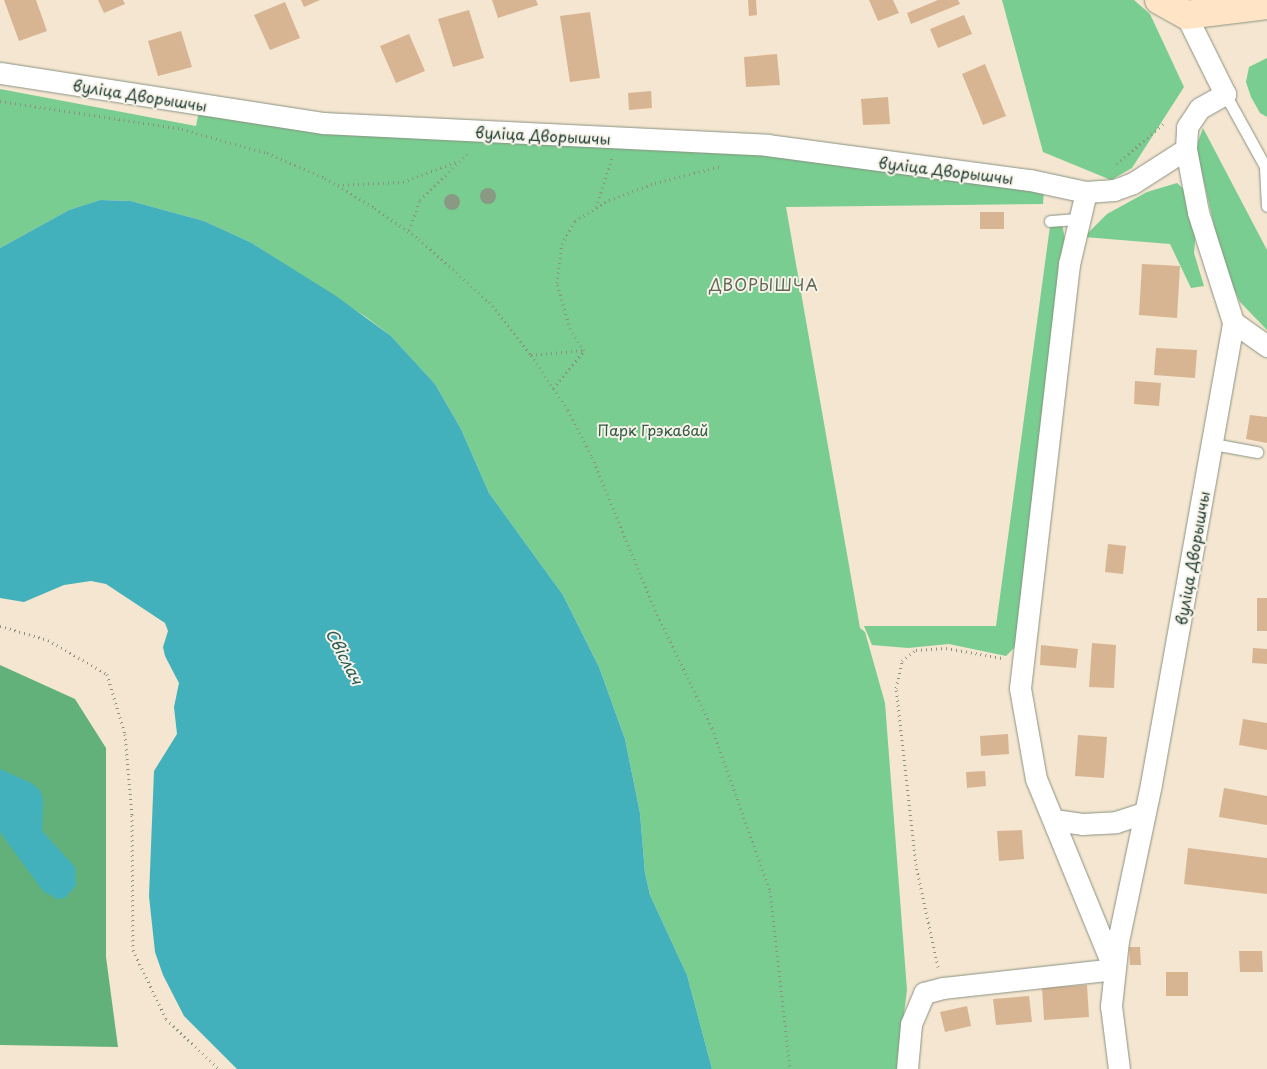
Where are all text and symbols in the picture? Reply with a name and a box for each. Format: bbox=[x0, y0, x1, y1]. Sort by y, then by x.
street label: вуліца Дворышчы bbox=[72, 75, 208, 115]
street label: вуліца Дворышчы bbox=[475, 122, 611, 148]
street label: вуліца Дворышчы bbox=[877, 153, 1015, 187]
district label: ДВОРЫШЧА bbox=[708, 274, 820, 294]
park label: Парк Грэкавай bbox=[597, 421, 709, 439]
street label: вуліца Дворышчы bbox=[1171, 490, 1213, 626]
water label: Свіслач bbox=[322, 625, 368, 687]

